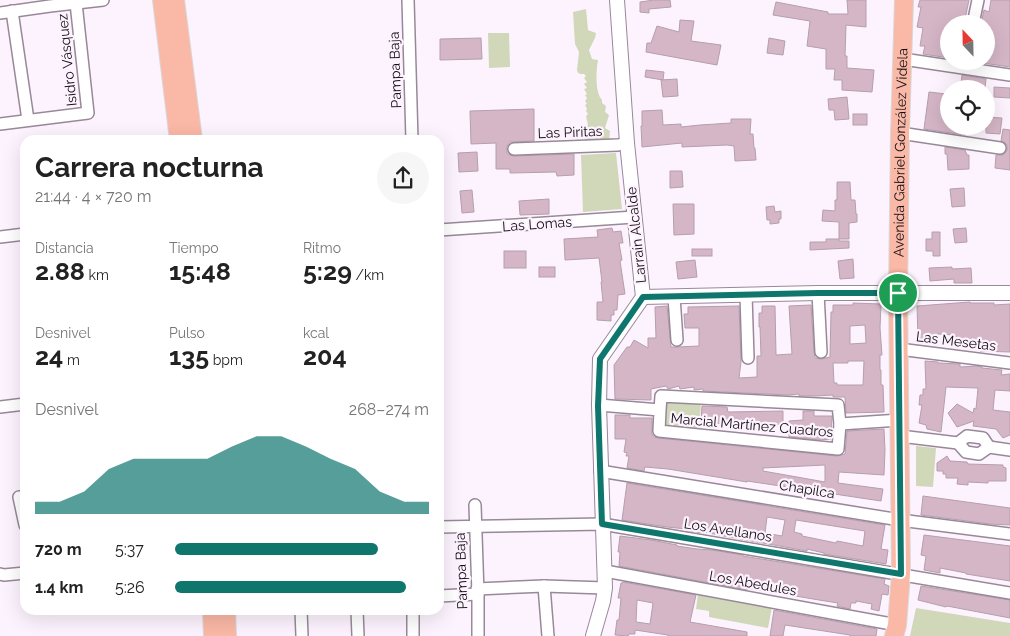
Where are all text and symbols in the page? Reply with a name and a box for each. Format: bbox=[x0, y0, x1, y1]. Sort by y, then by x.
street label: Isidro Vásquez bbox=[54, 13, 80, 107]
north arrow bbox=[940, 15, 995, 70]
map controls bbox=[940, 15, 995, 135]
street label: Pampa Baja bbox=[386, 31, 404, 109]
street label: Avenida Gabriel González Videla bbox=[890, 48, 911, 257]
button: locate bbox=[940, 80, 995, 135]
street label: Las Piritas bbox=[537, 123, 603, 141]
text: Carrera nocturna bbox=[35, 151, 264, 184]
button: share bbox=[377, 152, 429, 204]
street label: Larraín Alcalde bbox=[623, 186, 649, 284]
text: 21:44 · 4 × 720 m bbox=[35, 187, 152, 206]
street label: Las Lomas bbox=[502, 214, 573, 234]
text: Distancia bbox=[35, 240, 94, 256]
text: Tiempo bbox=[169, 240, 219, 256]
text: Ritmo bbox=[303, 240, 341, 256]
text: 2.88 bbox=[35, 256, 85, 286]
text: 15:48 bbox=[169, 256, 231, 286]
text: 5:29 bbox=[303, 256, 352, 286]
text: km bbox=[85, 267, 109, 283]
text: /km bbox=[352, 267, 384, 283]
pin bbox=[877, 272, 919, 314]
icon: arrive bbox=[884, 279, 912, 307]
text: Desnivel bbox=[35, 325, 90, 341]
text: Pulso bbox=[169, 325, 205, 341]
text: kcal bbox=[303, 325, 329, 341]
street label: Las Mesetas bbox=[915, 328, 997, 354]
text: 24 bbox=[35, 341, 63, 371]
text: 135 bbox=[169, 341, 209, 371]
text: 204 bbox=[303, 341, 347, 371]
text: m bbox=[63, 352, 80, 368]
text: bpm bbox=[209, 352, 243, 368]
text: Desnivel bbox=[35, 400, 98, 419]
text: 268–274 m bbox=[349, 400, 429, 419]
street label: Marcial Martínez Cuadros bbox=[670, 410, 834, 440]
street label: Chapilca bbox=[778, 477, 836, 501]
street label: Los Avellanos bbox=[683, 515, 774, 545]
street label: Pampa Baja bbox=[452, 532, 470, 610]
text: 720 m bbox=[35, 540, 82, 559]
text: 5:37 bbox=[115, 540, 144, 559]
street label: Los Abedules bbox=[708, 567, 798, 599]
text: 1.4 km bbox=[35, 578, 83, 597]
text: 5:26 bbox=[115, 578, 145, 597]

